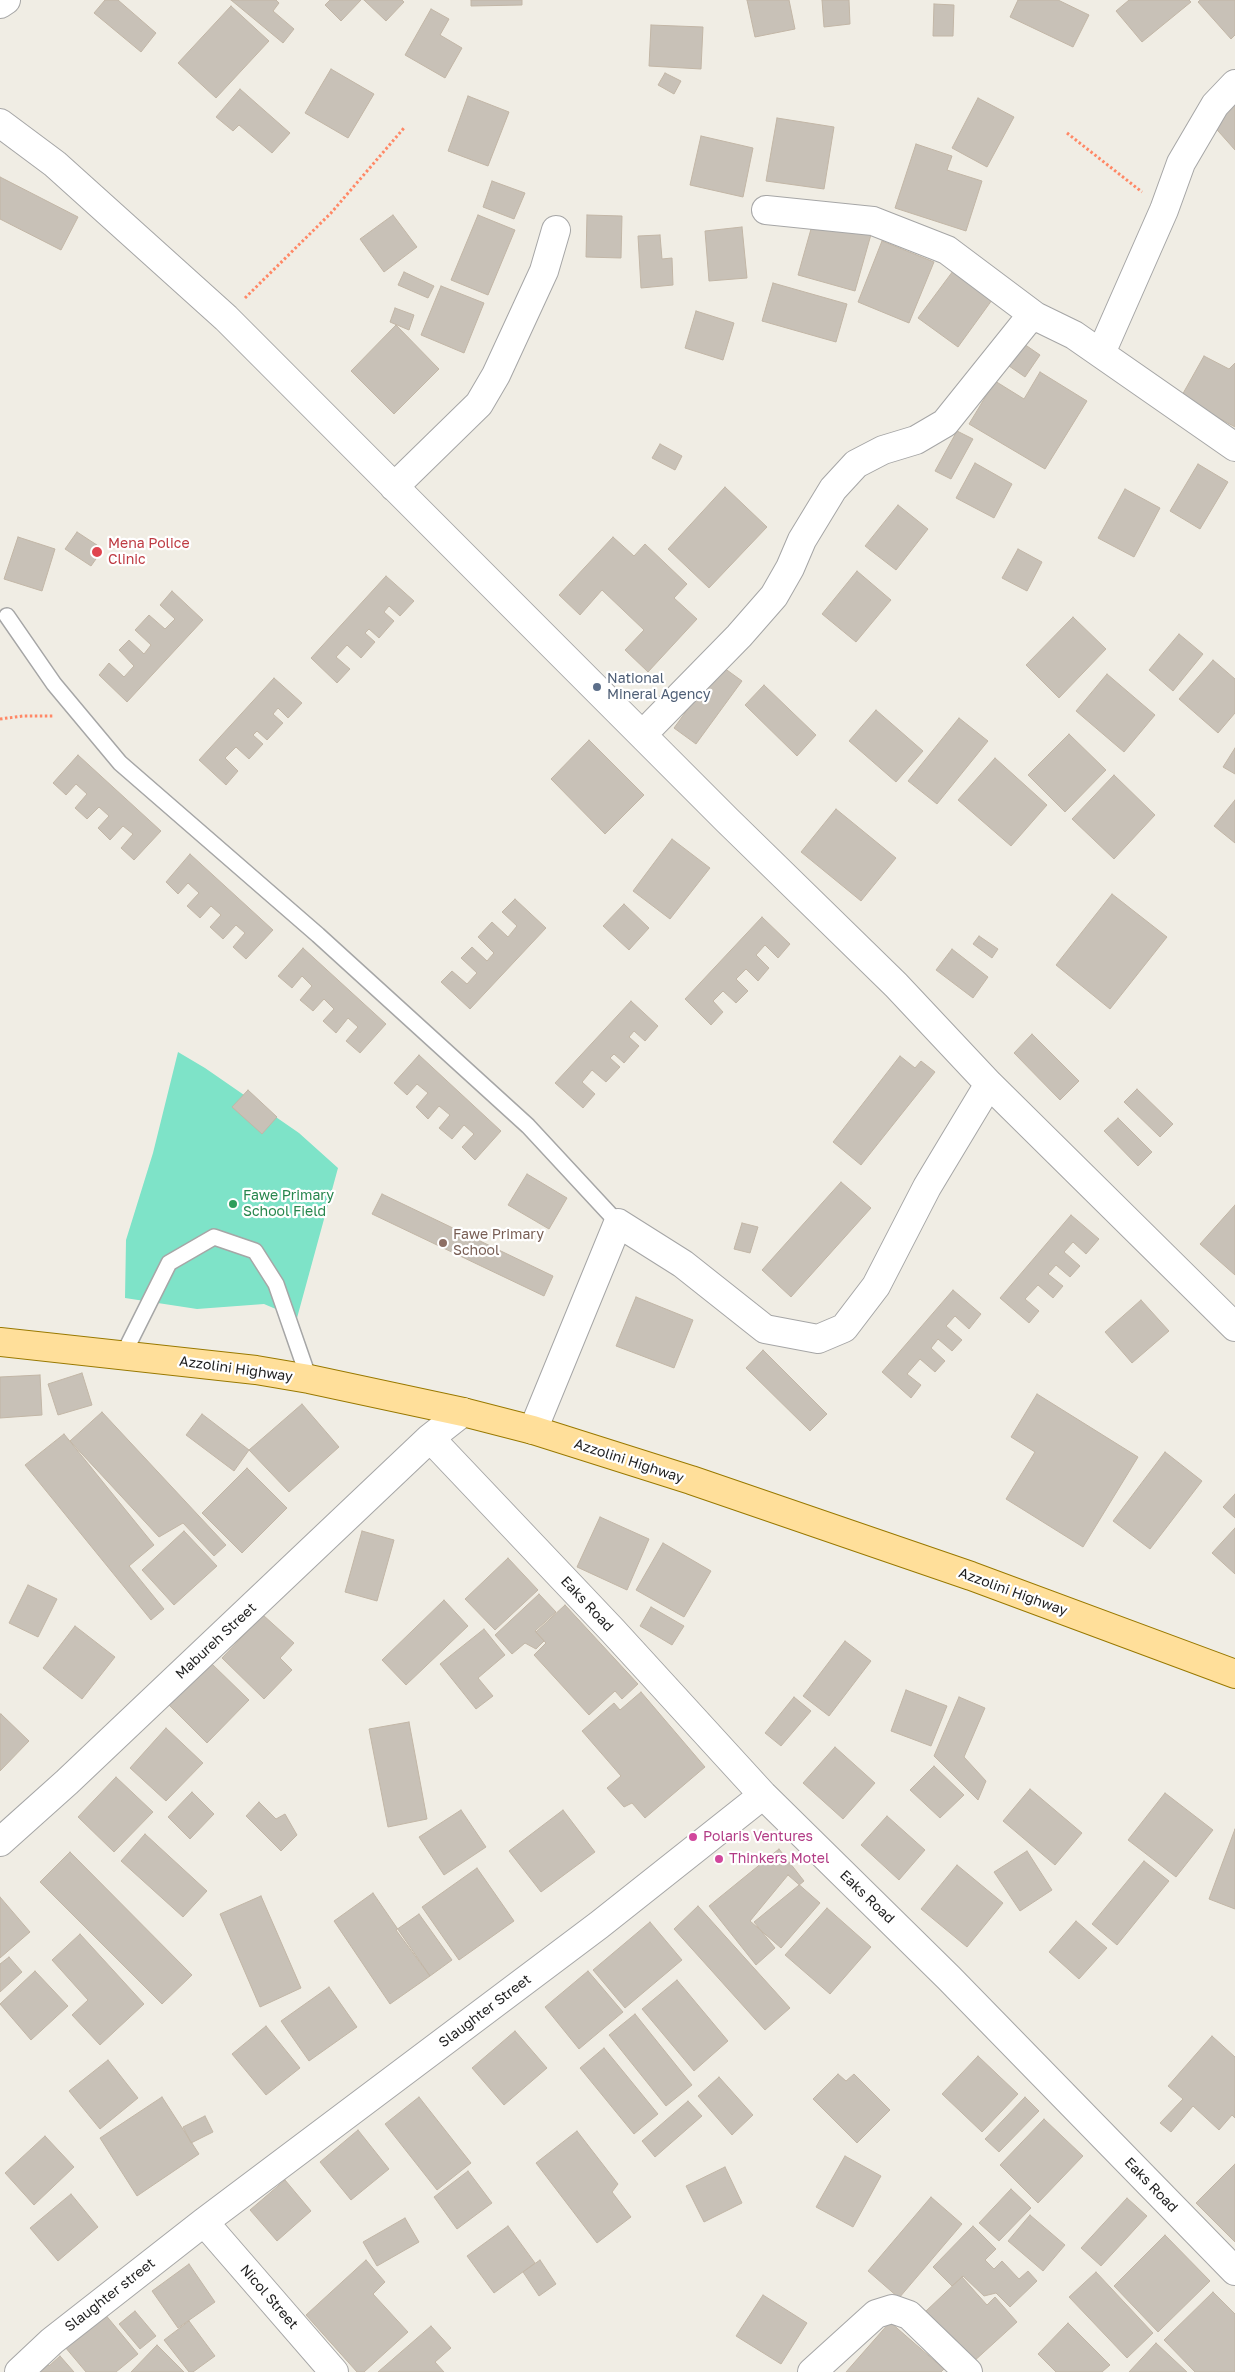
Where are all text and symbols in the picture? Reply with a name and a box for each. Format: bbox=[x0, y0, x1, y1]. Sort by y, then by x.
place label: Mena Police Clinic bbox=[108, 536, 190, 568]
marker: Mena Police Clinic bbox=[90, 545, 104, 559]
place label: National Mineral Agency bbox=[607, 671, 711, 704]
marker: National Mineral Agency bbox=[591, 681, 603, 693]
place label: Fawe Primary School Field bbox=[243, 1188, 334, 1220]
marker: Fawe Primary School Field bbox=[227, 1198, 239, 1210]
place label: Fawe Primary School bbox=[453, 1227, 544, 1260]
marker: Fawe Primary School bbox=[437, 1237, 449, 1249]
street label: Azzolini Highway bbox=[178, 1353, 294, 1385]
street label: Azzolini Highway bbox=[572, 1435, 686, 1487]
street label: Azzolini Highway bbox=[956, 1565, 1070, 1619]
street label: Eaks Road bbox=[557, 1573, 617, 1635]
street label: Mabureh Street bbox=[172, 1599, 260, 1683]
place label: Polaris Ventures bbox=[703, 1829, 813, 1845]
marker: Polaris Ventures bbox=[687, 1831, 699, 1843]
place label: Thinkers Motel bbox=[729, 1851, 829, 1867]
marker: Thinkers Motel bbox=[713, 1853, 725, 1865]
street label: Eaks Road bbox=[836, 1867, 898, 1927]
street label: Slaughter Street bbox=[436, 1971, 534, 2051]
street label: Eaks Road bbox=[1121, 2154, 1181, 2216]
street label: Slaughter street bbox=[62, 2255, 158, 2335]
street label: Nicol Street bbox=[236, 2261, 302, 2333]

